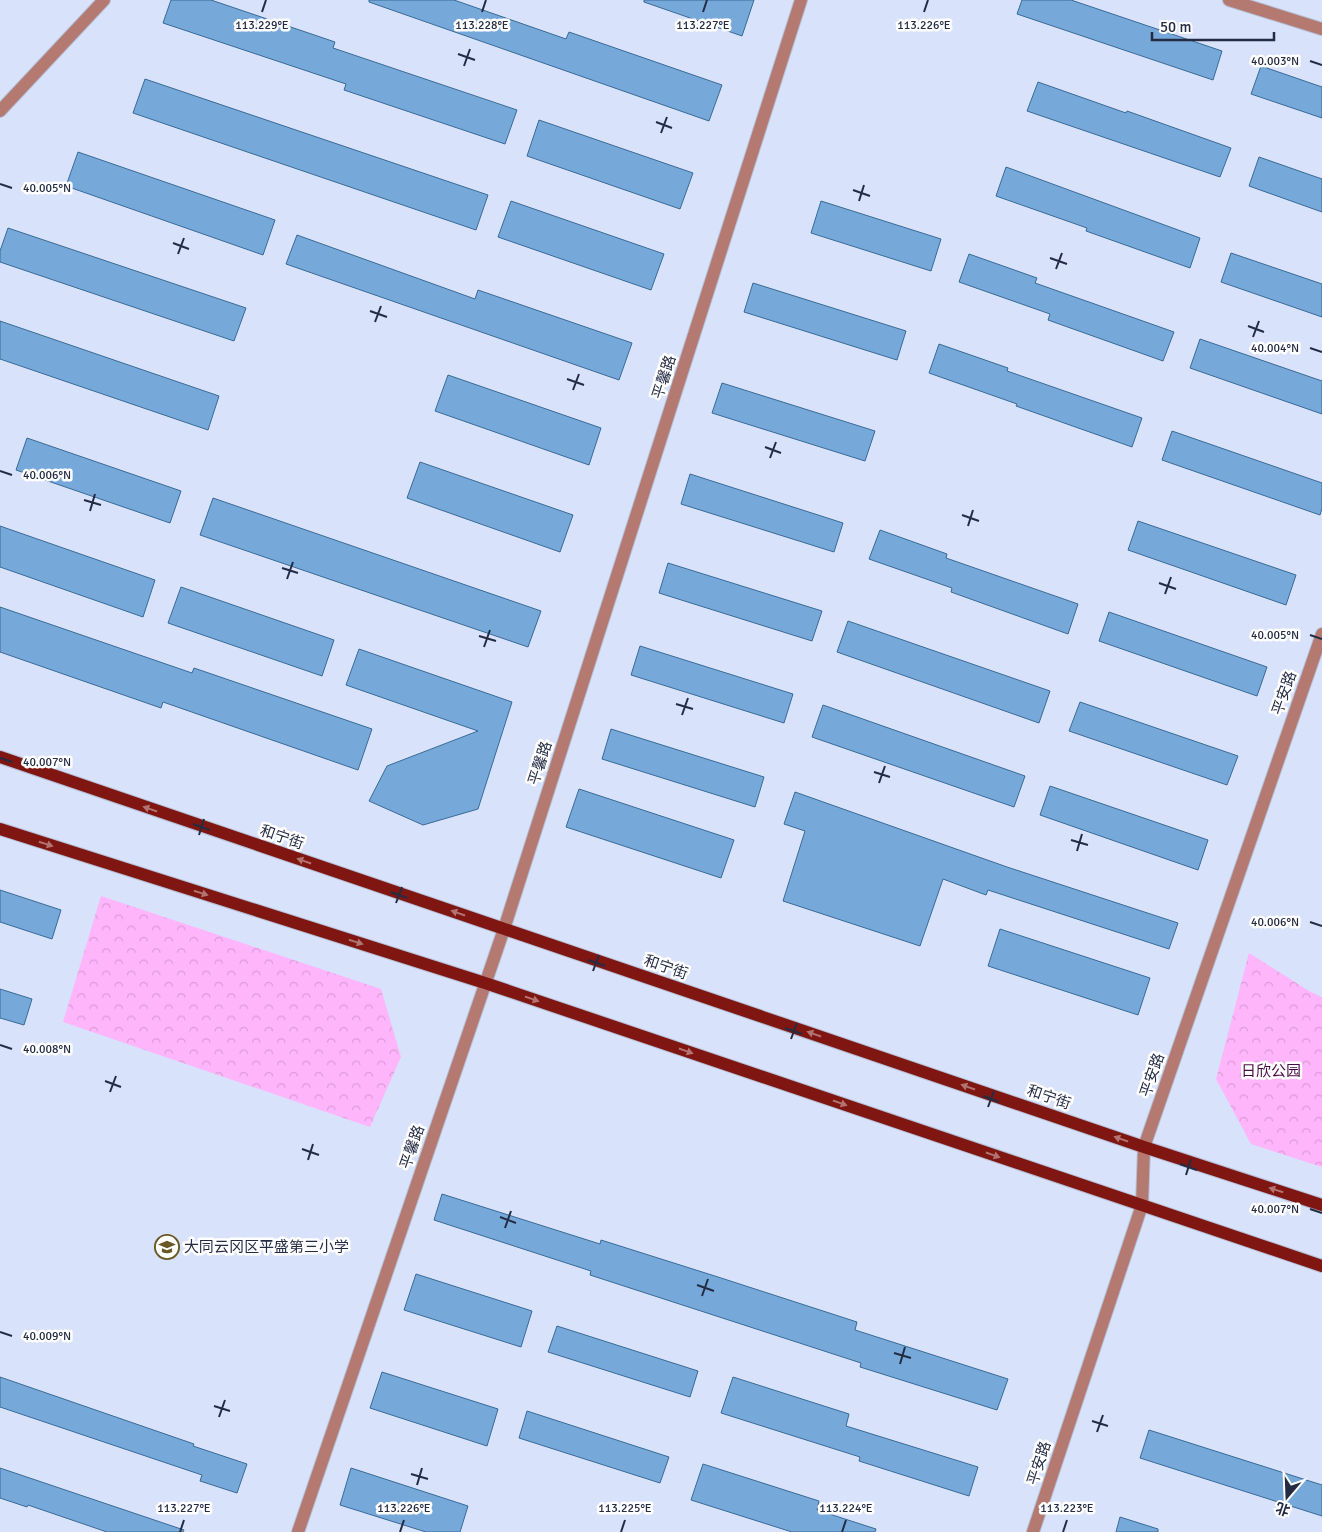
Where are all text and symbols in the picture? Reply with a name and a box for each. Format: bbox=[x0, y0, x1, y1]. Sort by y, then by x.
scale bar bbox=[1152, 10, 1274, 42]
text: 113.229°E bbox=[235, 18, 289, 33]
text: 113.228°E bbox=[455, 18, 509, 33]
text: 113.227°E bbox=[676, 18, 730, 33]
text: 113.226°E bbox=[897, 18, 951, 33]
text: 50 m bbox=[1160, 18, 1191, 36]
text: 40.003°N bbox=[1251, 54, 1299, 69]
text: 40.005°N bbox=[23, 181, 71, 196]
text: 40.004°N bbox=[1251, 341, 1299, 356]
street label: 平馨路 bbox=[648, 353, 680, 401]
text: 40.006°N bbox=[23, 468, 71, 483]
text: 40.005°N bbox=[1251, 628, 1299, 643]
street label: 平安路 bbox=[1268, 669, 1300, 717]
street label: 平馨路 bbox=[524, 739, 556, 787]
text: 40.007°N bbox=[23, 755, 71, 770]
one-way arrow bbox=[142, 804, 157, 812]
street label: 和宁街 bbox=[258, 821, 306, 853]
one-way arrow bbox=[39, 841, 54, 848]
one-way arrow bbox=[296, 857, 311, 865]
one-way arrow bbox=[194, 890, 209, 897]
one-way arrow bbox=[450, 909, 465, 917]
text: 40.006°N bbox=[1251, 915, 1299, 930]
one-way arrow bbox=[349, 939, 364, 946]
street label: 和宁街 bbox=[642, 951, 690, 983]
one-way arrow bbox=[524, 995, 539, 1003]
one-way arrow bbox=[806, 1030, 821, 1038]
text: 40.008°N bbox=[23, 1042, 71, 1057]
one-way arrow bbox=[678, 1047, 693, 1055]
street label: 平安路 bbox=[1136, 1051, 1168, 1099]
park label: 日欣公园 bbox=[1241, 1062, 1301, 1080]
street label: 和宁街 bbox=[1025, 1081, 1073, 1113]
one-way arrow bbox=[960, 1082, 975, 1090]
one-way arrow bbox=[832, 1099, 847, 1107]
street label: 平馨路 bbox=[396, 1123, 428, 1171]
one-way arrow bbox=[1114, 1135, 1129, 1142]
one-way arrow bbox=[986, 1152, 1001, 1159]
one-way arrow bbox=[1268, 1186, 1283, 1193]
text: 40.007°N bbox=[1251, 1202, 1299, 1217]
school or university icon: 大同云冈区平盛第三小学 bbox=[154, 1234, 180, 1260]
place label: 大同云冈区平盛第三小学 bbox=[184, 1238, 349, 1256]
text: 40.009°N bbox=[23, 1329, 71, 1344]
street label: 平安路 bbox=[1023, 1439, 1055, 1487]
north arrow bbox=[1262, 1472, 1312, 1522]
text: 北 bbox=[1274, 1499, 1292, 1519]
text: 113.227°E bbox=[157, 1501, 211, 1516]
text: 113.226°E bbox=[377, 1501, 431, 1516]
text: 113.225°E bbox=[598, 1501, 652, 1516]
text: 113.224°E bbox=[819, 1501, 873, 1516]
text: 113.223°E bbox=[1040, 1501, 1094, 1516]

